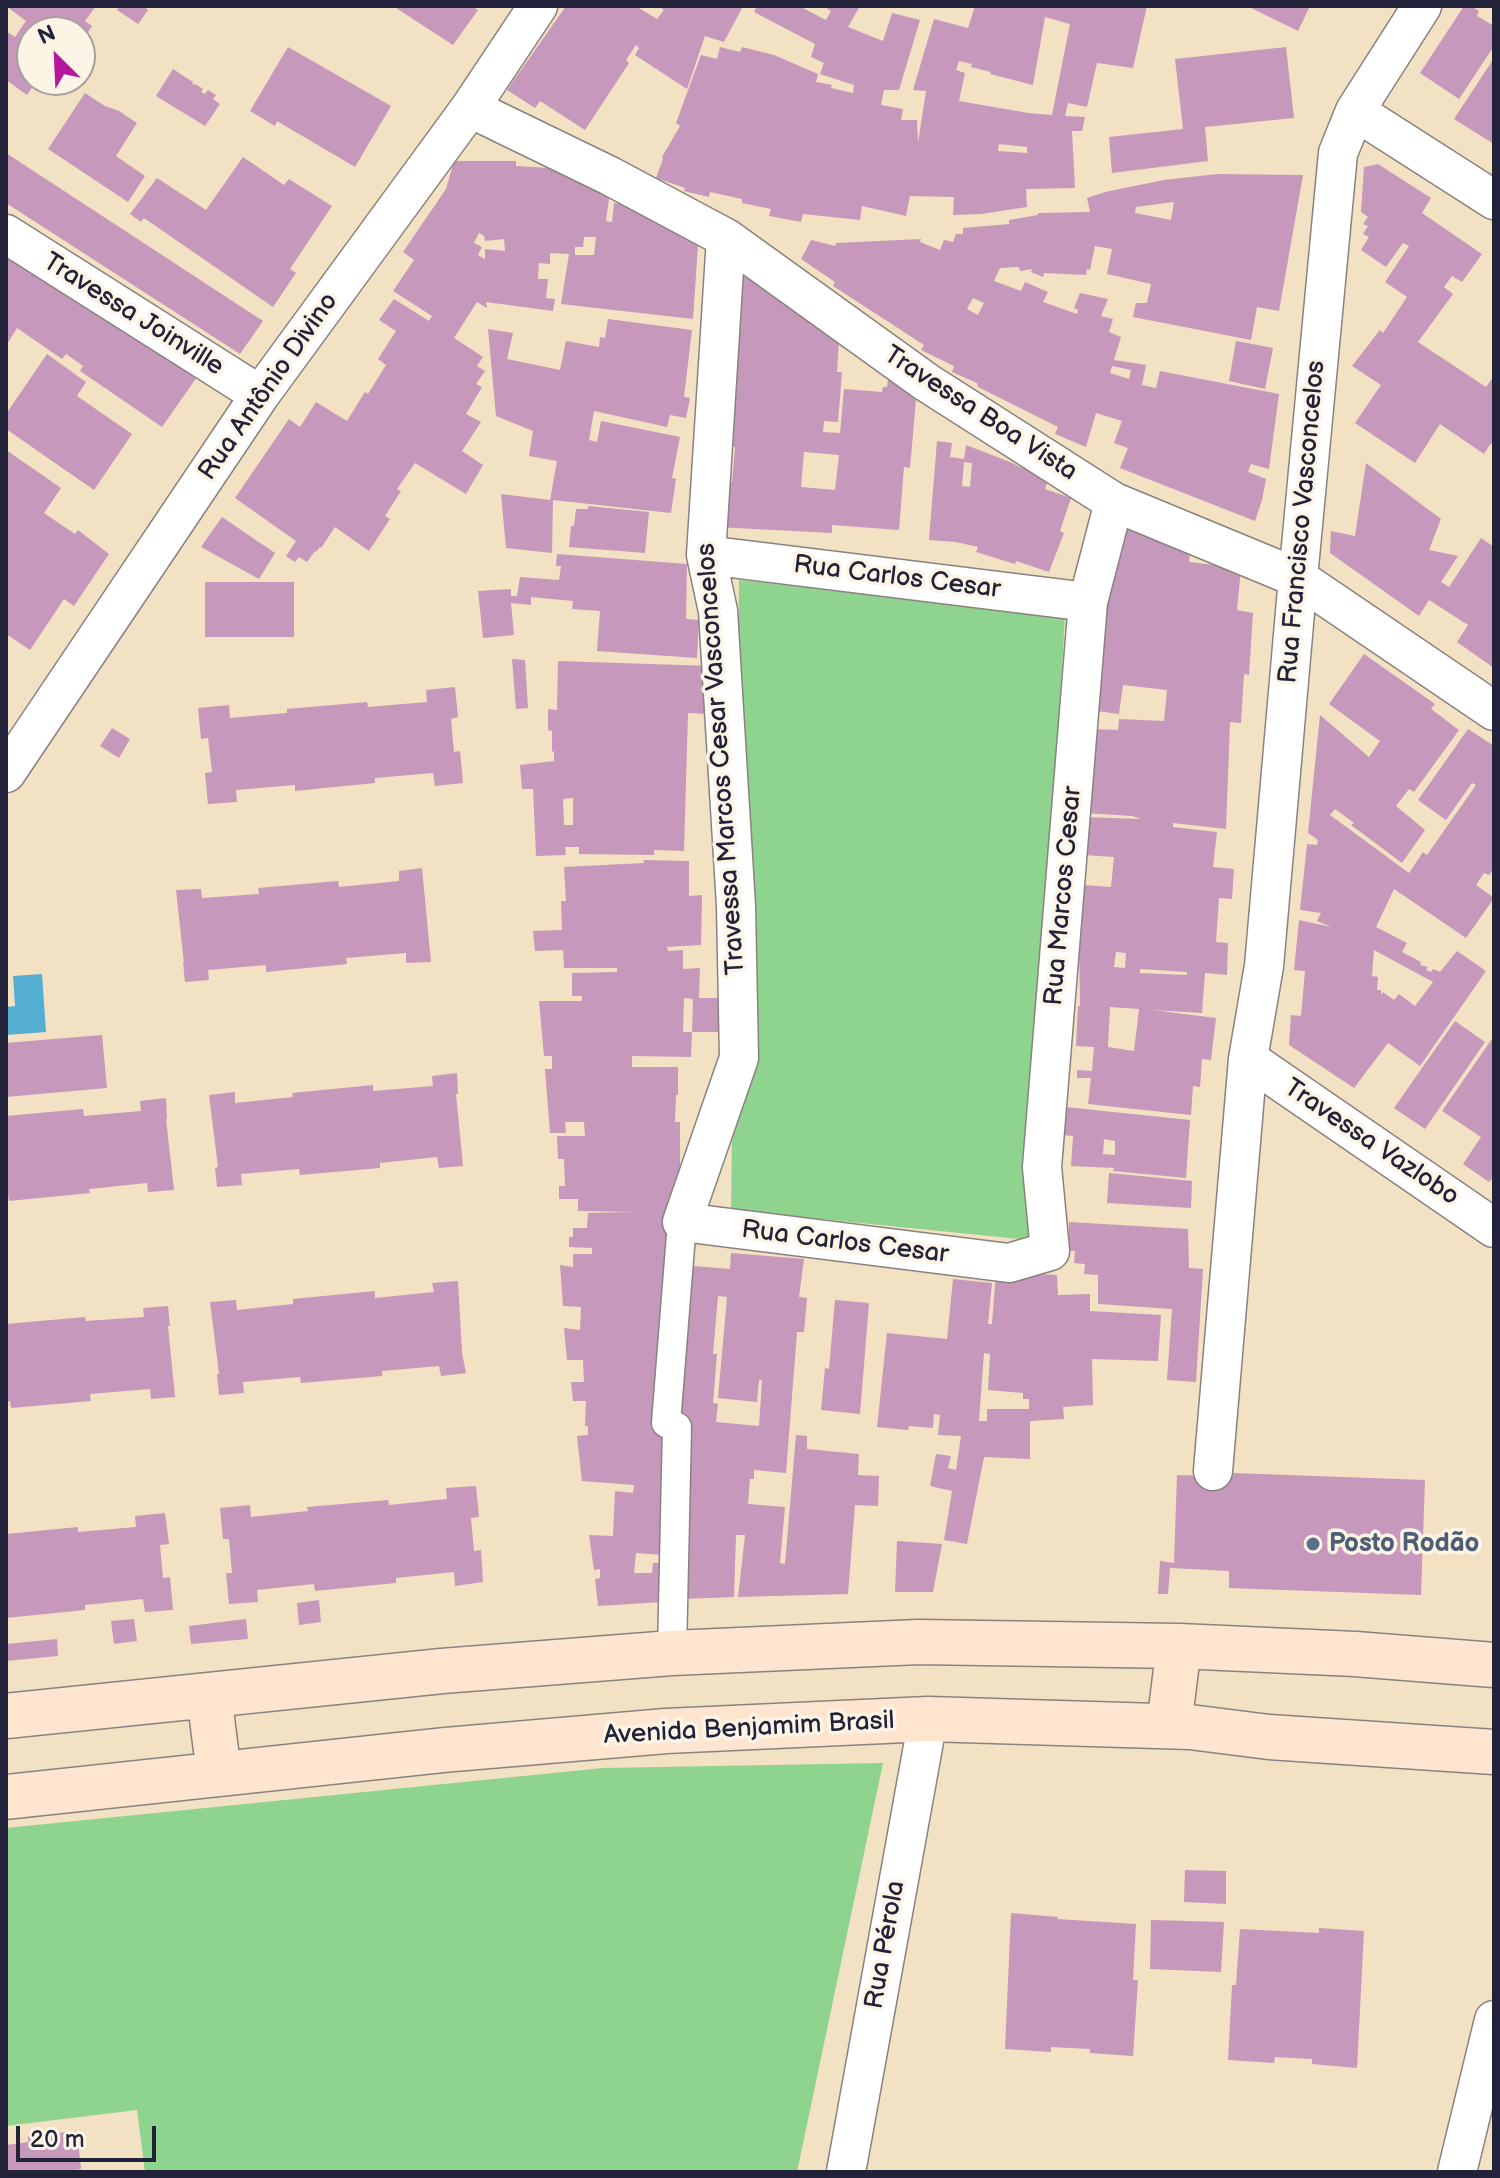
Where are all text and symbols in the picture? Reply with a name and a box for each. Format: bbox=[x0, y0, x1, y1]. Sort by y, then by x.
north arrow bbox=[16, 16, 96, 96]
text: N bbox=[34, 20, 60, 51]
street label: Travessa Joinville bbox=[37, 247, 229, 383]
street label: Rua Antônio Divino bbox=[193, 287, 345, 487]
street label: Travessa Boa Vista bbox=[877, 340, 1083, 488]
street label: Rua Francisco Vasconcelos bbox=[1273, 359, 1333, 685]
street label: Travessa Marcos Cesar Vasconcelos bbox=[691, 542, 753, 976]
street label: Rua Carlos Cesar bbox=[792, 550, 1002, 606]
street label: Rua Marcos Cesar bbox=[1039, 785, 1089, 1007]
street label: Travessa Vazlobo bbox=[1278, 1073, 1464, 1213]
street label: Rua Carlos Cesar bbox=[740, 1215, 950, 1271]
place label: Posto Rodão bbox=[1329, 1528, 1479, 1560]
marker: Posto Rodão bbox=[1304, 1535, 1322, 1553]
street label: Avenida Benjamim Brasil bbox=[603, 1706, 895, 1752]
street label: Rua Pérola bbox=[859, 1878, 913, 2012]
scale bar bbox=[20, 2110, 160, 2160]
text: 20 m bbox=[30, 2125, 85, 2154]

